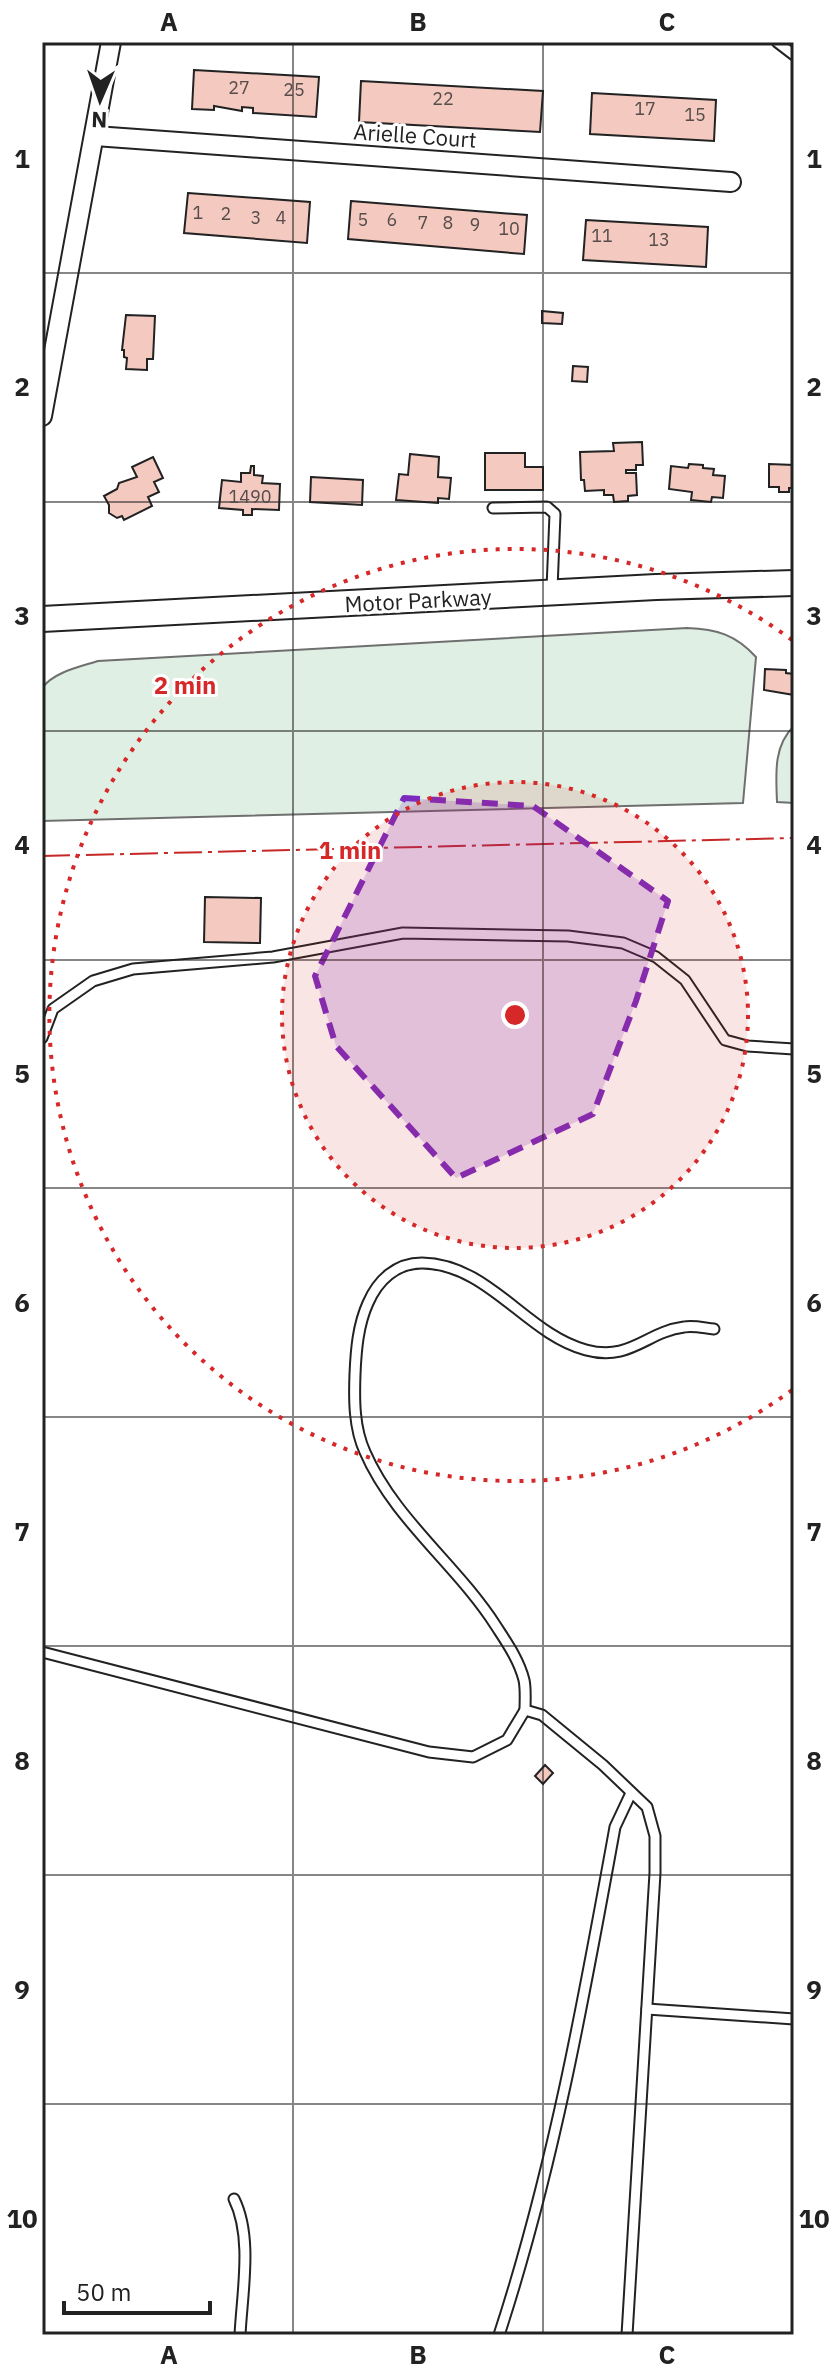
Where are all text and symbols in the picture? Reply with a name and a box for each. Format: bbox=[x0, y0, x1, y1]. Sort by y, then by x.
text: A bbox=[160, 4, 178, 38]
text: B bbox=[409, 4, 427, 38]
text: C bbox=[659, 4, 676, 38]
north arrow bbox=[60, 60, 140, 140]
house number: 27 bbox=[228, 76, 250, 99]
house number: 25 bbox=[283, 78, 305, 101]
house number: 22 bbox=[432, 87, 454, 110]
house number: 17 bbox=[634, 97, 656, 120]
house number: 15 bbox=[684, 103, 706, 126]
text: N bbox=[91, 106, 108, 135]
street label: Arielle Court bbox=[353, 116, 477, 154]
text: 1 bbox=[14, 141, 30, 175]
text: 1 bbox=[806, 141, 822, 175]
house number: 1 bbox=[193, 201, 203, 224]
house number: 2 bbox=[221, 202, 231, 225]
house number: 3 bbox=[251, 206, 261, 229]
house number: 4 bbox=[276, 206, 287, 229]
house number: 5 bbox=[358, 208, 368, 231]
house number: 6 bbox=[387, 208, 397, 231]
house number: 7 bbox=[418, 211, 428, 234]
house number: 8 bbox=[443, 211, 453, 234]
house number: 9 bbox=[470, 213, 480, 236]
house number: 10 bbox=[498, 217, 520, 240]
house number: 11 bbox=[591, 224, 613, 247]
house number: 13 bbox=[648, 228, 670, 251]
text: 2 bbox=[14, 369, 30, 403]
text: 2 bbox=[806, 369, 822, 403]
house number: 1490 bbox=[228, 485, 272, 508]
street label: Motor Parkway bbox=[344, 582, 492, 618]
text: 3 bbox=[14, 598, 30, 632]
text: 3 bbox=[806, 598, 822, 632]
text: 2 min bbox=[154, 669, 216, 701]
text: 4 bbox=[14, 827, 30, 861]
text: 4 bbox=[806, 827, 822, 861]
text: 1 min bbox=[319, 834, 381, 866]
centre of rings bbox=[501, 1001, 529, 1029]
text: 5 bbox=[14, 1056, 30, 1090]
text: 5 bbox=[806, 1056, 822, 1090]
text: 6 bbox=[14, 1285, 30, 1319]
text: 6 bbox=[806, 1285, 822, 1319]
text: 7 bbox=[14, 1514, 30, 1548]
text: 7 bbox=[806, 1514, 822, 1548]
text: 8 bbox=[14, 1743, 30, 1777]
text: 8 bbox=[806, 1743, 822, 1777]
text: 9 bbox=[14, 1972, 30, 2006]
text: 9 bbox=[806, 1972, 822, 2006]
text: 10 bbox=[6, 2201, 38, 2235]
text: 10 bbox=[798, 2201, 830, 2235]
scale bar bbox=[64, 2265, 210, 2315]
text: 50 m bbox=[76, 2276, 131, 2308]
text: A bbox=[160, 2337, 178, 2371]
text: B bbox=[409, 2337, 427, 2371]
text: C bbox=[659, 2337, 676, 2371]

